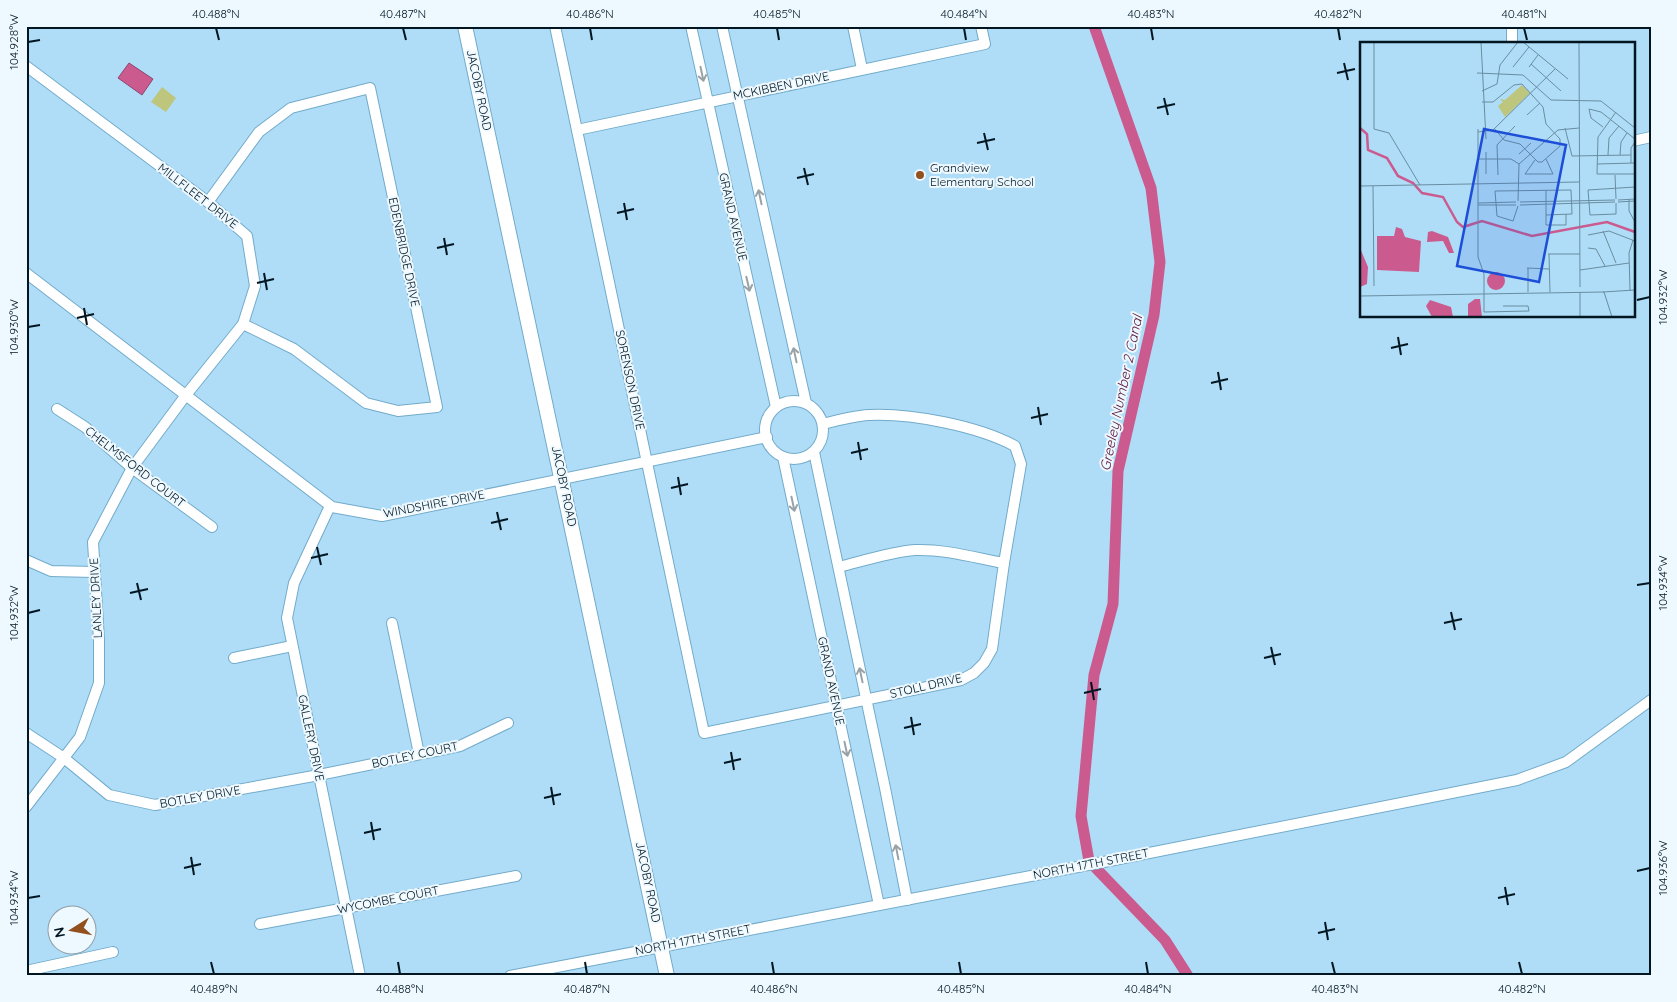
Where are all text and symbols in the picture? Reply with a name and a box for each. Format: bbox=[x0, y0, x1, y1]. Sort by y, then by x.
text: 40.488°N bbox=[192, 6, 240, 21]
text: 40.487°N bbox=[380, 6, 426, 21]
text: 40.486°N bbox=[566, 6, 614, 21]
text: 40.485°N bbox=[753, 6, 801, 21]
text: 40.484°N bbox=[940, 6, 988, 21]
text: 40.483°N bbox=[1127, 6, 1175, 21]
text: 40.482°N bbox=[1314, 6, 1362, 21]
text: 40.481°N bbox=[1501, 6, 1547, 21]
text: 104.928°W bbox=[6, 14, 21, 70]
inset map bbox=[1360, 42, 1634, 318]
street label: JACOBY ROAD bbox=[464, 48, 495, 132]
one-way arrow bbox=[698, 65, 707, 81]
street label: MCKIBBEN DRIVE bbox=[732, 68, 830, 103]
street label: MILLFLEET DRIVE bbox=[155, 160, 241, 232]
place label: Grandview Elementary School bbox=[930, 160, 1034, 189]
marker: Grandview Elementary School bbox=[914, 169, 926, 181]
street label: GRAND AVENUE bbox=[716, 171, 751, 263]
one-way arrow bbox=[755, 189, 764, 205]
street label: EDENBRIDGE DRIVE bbox=[386, 196, 423, 308]
text: 104.932°W bbox=[1655, 269, 1670, 325]
one-way arrow bbox=[744, 275, 753, 291]
text: 104.930°W bbox=[6, 299, 21, 355]
water label: Greeley Number 2 Canal bbox=[1096, 312, 1147, 473]
street label: SORENSON DRIVE bbox=[613, 328, 648, 431]
one-way arrow bbox=[790, 348, 800, 364]
street label: CHELMSFORD COURT bbox=[82, 423, 188, 510]
street label: JACOBY ROAD bbox=[549, 444, 580, 528]
street label: WINDSHIRE DRIVE bbox=[382, 486, 486, 521]
one-way arrow bbox=[789, 496, 798, 512]
text: 104.934°W bbox=[1655, 555, 1670, 610]
street label: LANLEY DRIVE bbox=[86, 557, 105, 639]
text: 104.932°W bbox=[6, 585, 21, 641]
street label: GRAND AVENUE bbox=[815, 635, 848, 727]
one-way arrow bbox=[856, 668, 865, 684]
street label: STOLL DRIVE bbox=[888, 670, 964, 701]
street label: GALLERY DRIVE bbox=[295, 693, 328, 783]
street label: BOTLEY COURT bbox=[370, 738, 459, 771]
one-way arrow bbox=[841, 740, 851, 756]
street label: BOTLEY DRIVE bbox=[158, 782, 242, 811]
street label: JACOBY ROAD bbox=[633, 840, 664, 924]
text: 104.936°W bbox=[1655, 840, 1670, 896]
one-way arrow bbox=[892, 844, 902, 860]
street label: NORTH 17TH STREET bbox=[1032, 845, 1150, 882]
text: 104.934°W bbox=[6, 870, 21, 925]
street label: WYCOMBE COURT bbox=[336, 882, 440, 917]
north arrow bbox=[48, 904, 98, 954]
street label: NORTH 17TH STREET bbox=[634, 921, 752, 958]
text: N bbox=[49, 926, 69, 939]
text: 40.489°N bbox=[190, 981, 238, 996]
text: 40.488°N bbox=[376, 981, 424, 996]
text: 40.487°N bbox=[564, 981, 610, 996]
text: 40.486°N bbox=[750, 981, 798, 996]
text: 40.485°N bbox=[937, 981, 985, 996]
text: 40.484°N bbox=[1124, 981, 1172, 996]
text: 40.483°N bbox=[1311, 981, 1359, 996]
text: 40.482°N bbox=[1498, 981, 1546, 996]

